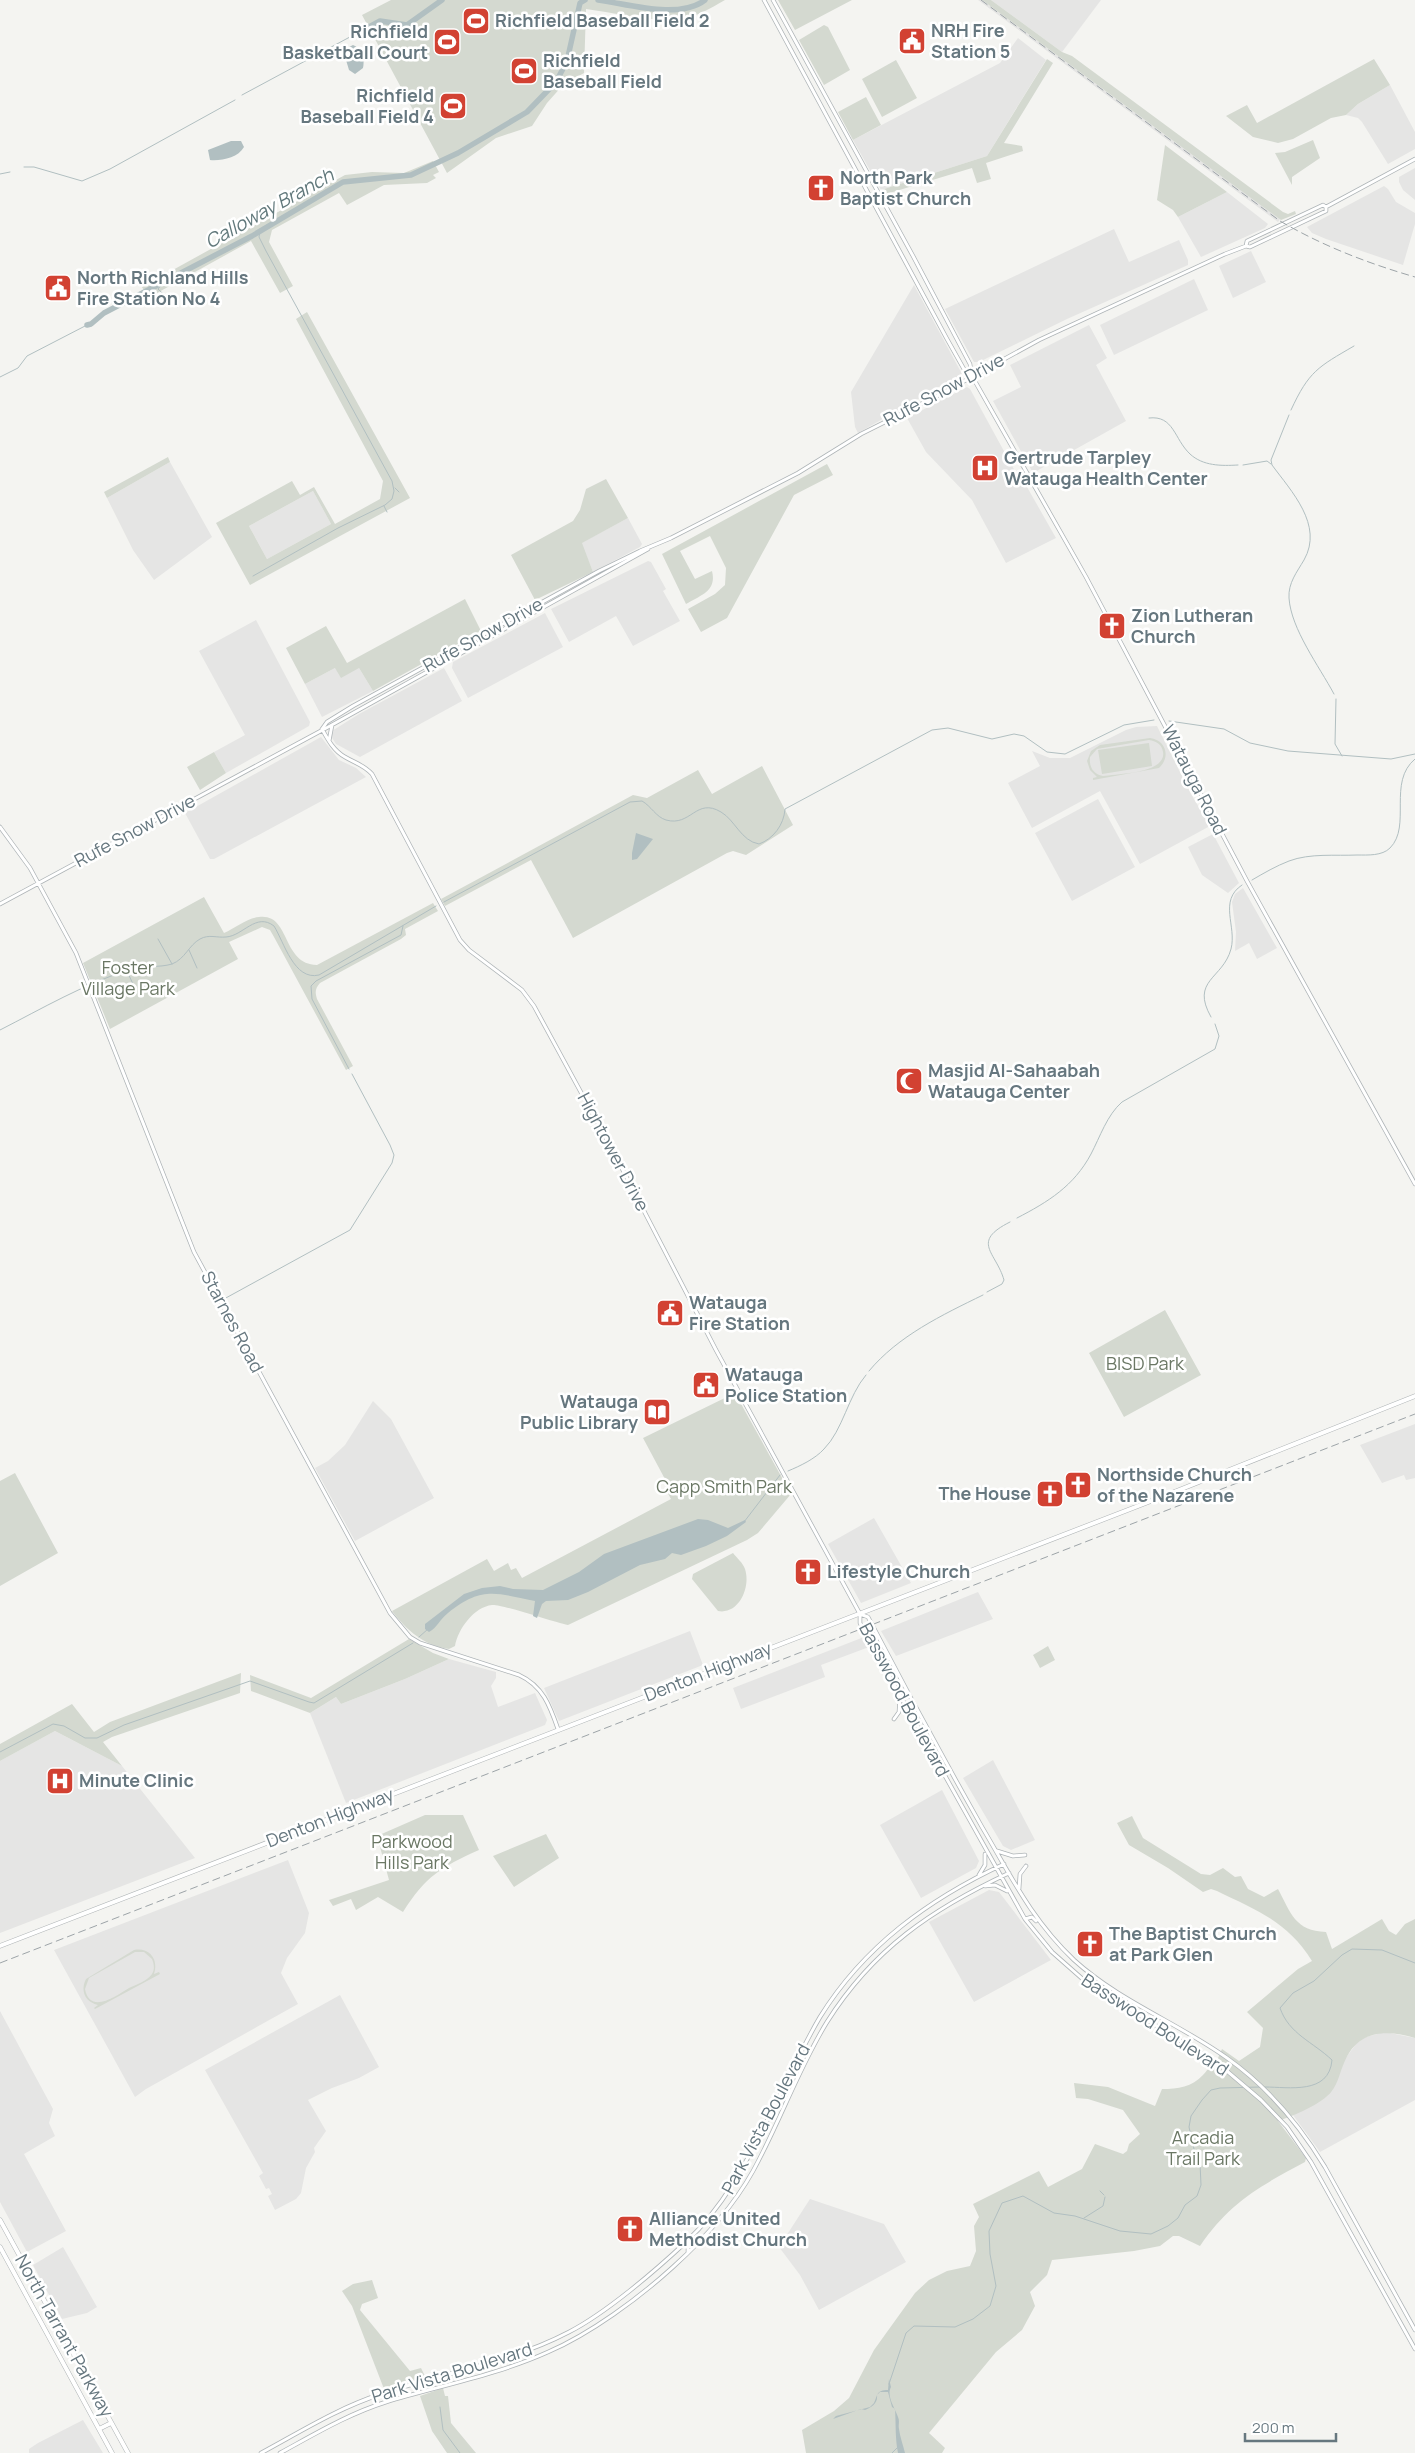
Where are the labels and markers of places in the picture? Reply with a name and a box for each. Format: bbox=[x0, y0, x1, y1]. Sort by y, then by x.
sports icon: Richfield Baseball Field 2 bbox=[461, 6, 491, 36]
place label: Richfield Baseball Field 2 bbox=[495, 8, 710, 32]
place label: NRH Fire Station 5 bbox=[931, 18, 1010, 63]
place label: Richfield Basketball Court bbox=[283, 19, 428, 64]
public building icon: NRH Fire Station 5 bbox=[897, 26, 927, 56]
sports icon: Richfield Basketball Court bbox=[432, 27, 462, 57]
place label: Richfield Baseball Field bbox=[543, 48, 662, 93]
sports icon: Richfield Baseball Field bbox=[509, 56, 539, 86]
place label: Richfield Baseball Field 4 bbox=[301, 83, 434, 128]
sports icon: Richfield Baseball Field 4 bbox=[438, 91, 468, 121]
place label: North Park Baptist Church bbox=[840, 165, 971, 210]
church icon: North Park Baptist Church bbox=[806, 173, 836, 203]
place label: North Richland Hills Fire Station No 4 bbox=[77, 265, 249, 310]
public building icon: North Richland Hills Fire Station No 4 bbox=[43, 273, 73, 303]
place label: Gertrude Tarpley Watauga Health Center bbox=[1004, 445, 1208, 490]
hospital icon: Gertrude Tarpley Watauga Health Center bbox=[970, 453, 1000, 483]
place label: Zion Lutheran Church bbox=[1131, 603, 1253, 648]
church icon: Zion Lutheran Church bbox=[1097, 611, 1127, 641]
place label: Masjid Al-Sahaabah Watauga Center bbox=[928, 1058, 1100, 1103]
mosque icon: Masjid Al-Sahaabah Watauga Center bbox=[894, 1066, 924, 1096]
place label: Watauga Fire Station bbox=[689, 1290, 790, 1335]
public building icon: Watauga Fire Station bbox=[655, 1298, 685, 1328]
place label: Watauga Police Station bbox=[725, 1362, 847, 1407]
public building icon: Watauga Police Station bbox=[691, 1370, 721, 1400]
place label: Watauga Public Library bbox=[520, 1389, 638, 1434]
library icon: Watauga Public Library bbox=[642, 1397, 672, 1427]
place label: Northside Church of the Nazarene bbox=[1097, 1462, 1252, 1507]
church icon: Northside Church of the Nazarene bbox=[1063, 1470, 1093, 1500]
church icon: The House bbox=[1035, 1479, 1065, 1509]
place label: The House bbox=[938, 1481, 1031, 1505]
church icon: Lifestyle Church bbox=[793, 1557, 823, 1587]
place label: Lifestyle Church bbox=[827, 1559, 970, 1583]
hospital icon: Minute Clinic bbox=[45, 1766, 75, 1796]
place label: Minute Clinic bbox=[79, 1768, 194, 1792]
place label: The Baptist Church at Park Glen bbox=[1109, 1921, 1277, 1966]
church icon: The Baptist Church at Park Glen bbox=[1075, 1929, 1105, 1959]
place label: Alliance United Methodist Church bbox=[649, 2206, 807, 2251]
church icon: Alliance United Methodist Church bbox=[615, 2214, 645, 2244]

